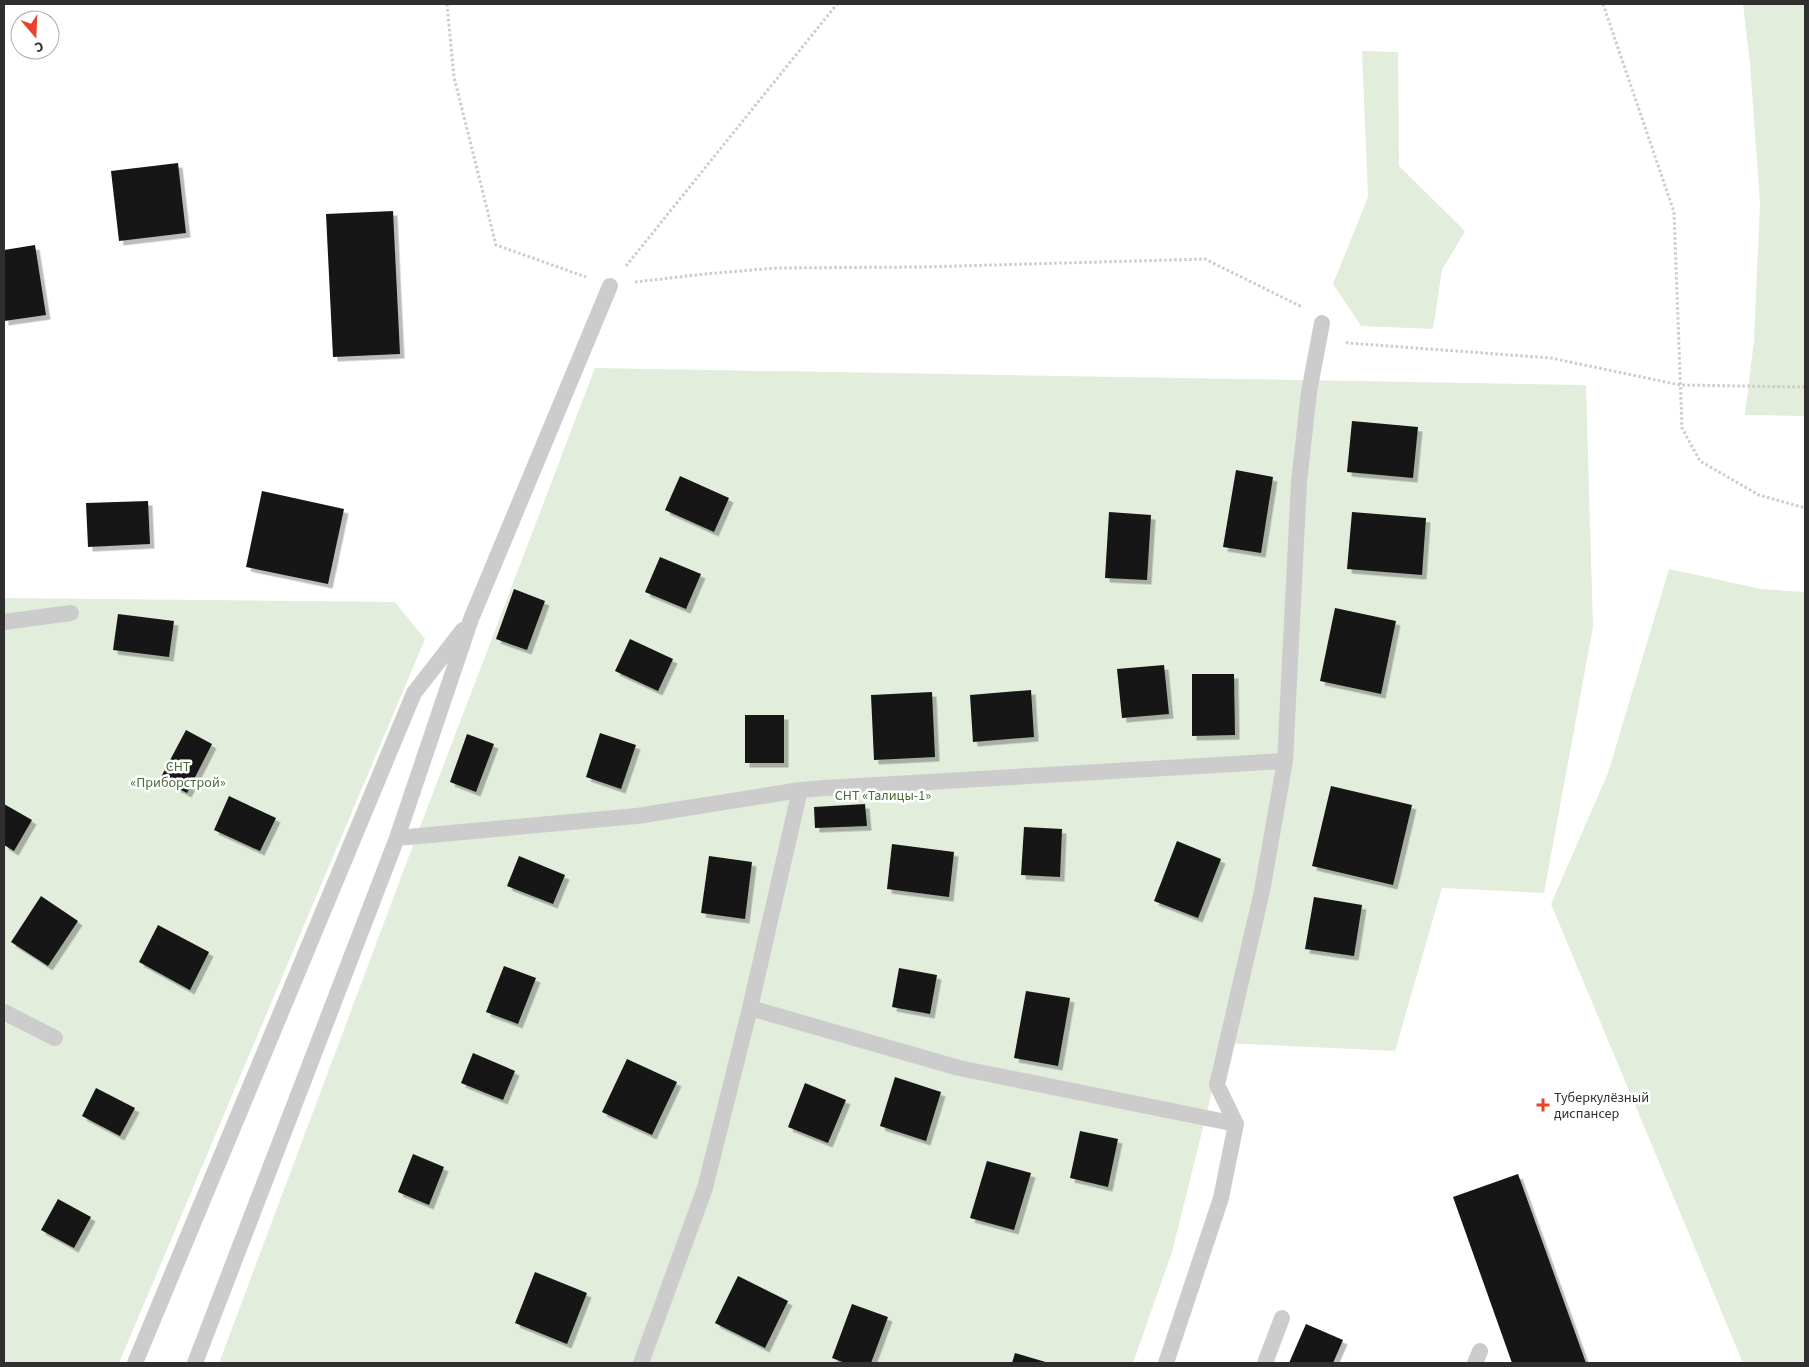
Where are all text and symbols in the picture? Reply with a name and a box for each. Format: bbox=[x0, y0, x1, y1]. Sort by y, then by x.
north arrow bbox=[10, 10, 60, 60]
text: С bbox=[32, 36, 46, 57]
park label: СНТ «Приборстрой» bbox=[130, 757, 226, 793]
park label: СНТ «Талицы-1» bbox=[835, 786, 931, 806]
place label: Туберкулёзный диспансер bbox=[1554, 1088, 1649, 1124]
marker: Туберкулёзный диспансер bbox=[1536, 1098, 1550, 1112]

